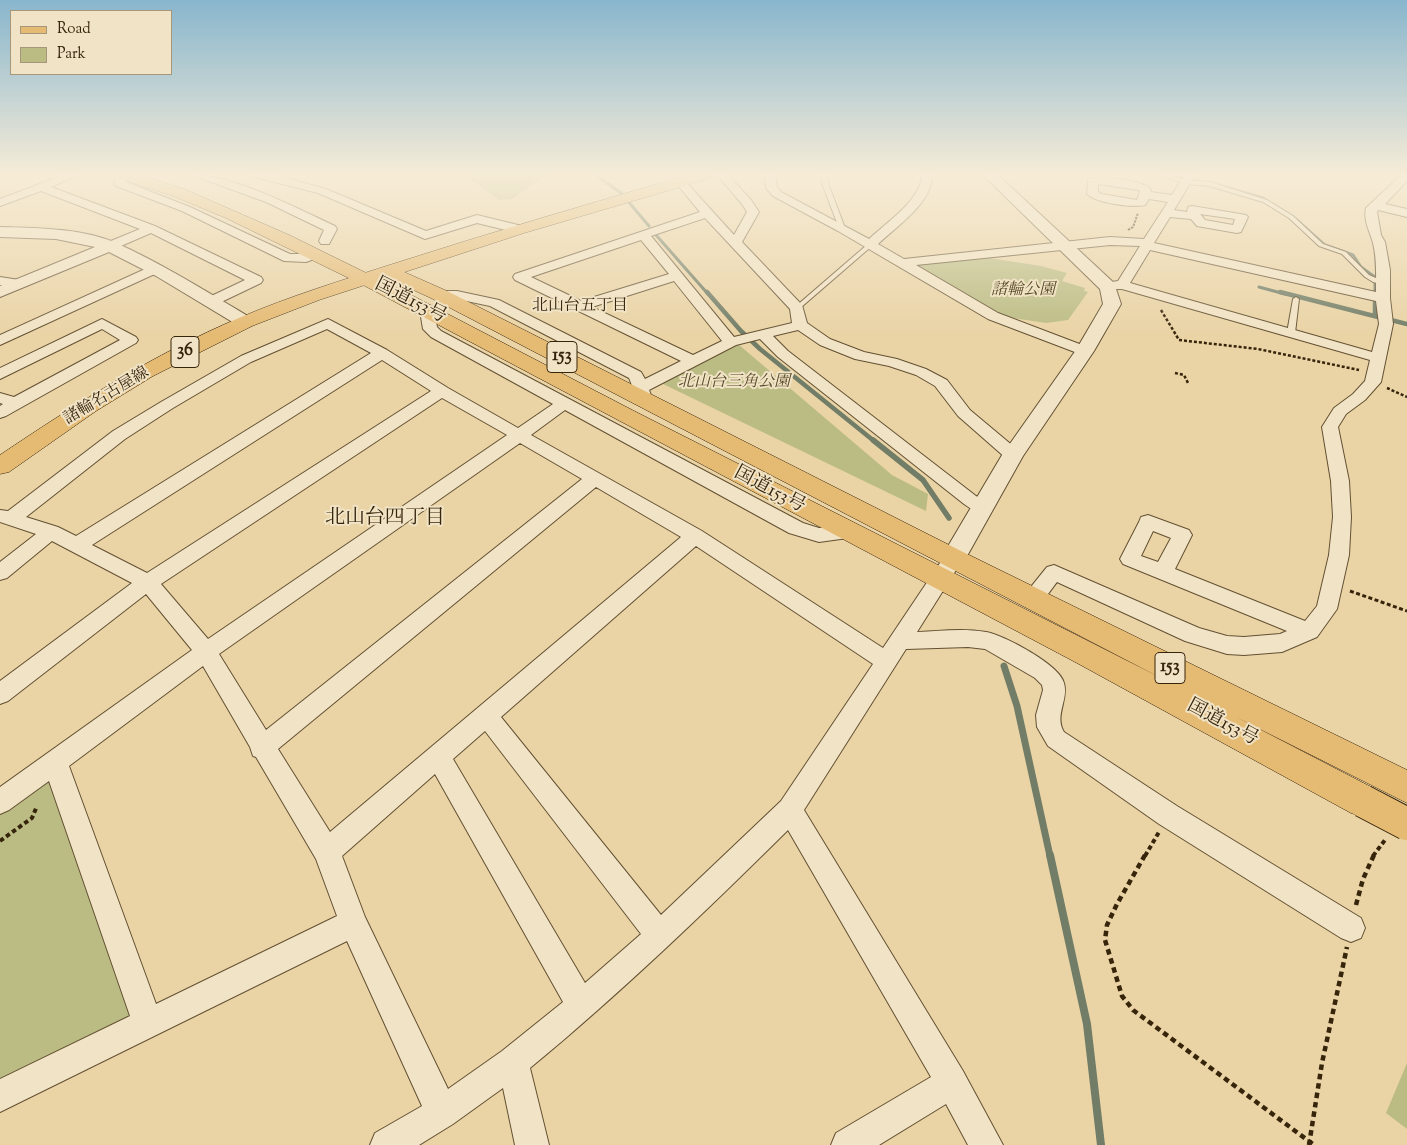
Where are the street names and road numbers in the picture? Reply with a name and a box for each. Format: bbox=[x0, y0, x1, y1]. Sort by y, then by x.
street label: 国道153号 bbox=[370, 274, 450, 330]
road number: 36 bbox=[171, 337, 199, 368]
road number: 153 bbox=[547, 342, 577, 372]
street label: 諸輪名古屋線 bbox=[61, 364, 153, 430]
street label: 国道153号 bbox=[729, 463, 809, 519]
road number: 153 bbox=[1155, 652, 1185, 684]
street label: 国道153号 bbox=[1182, 696, 1262, 752]

